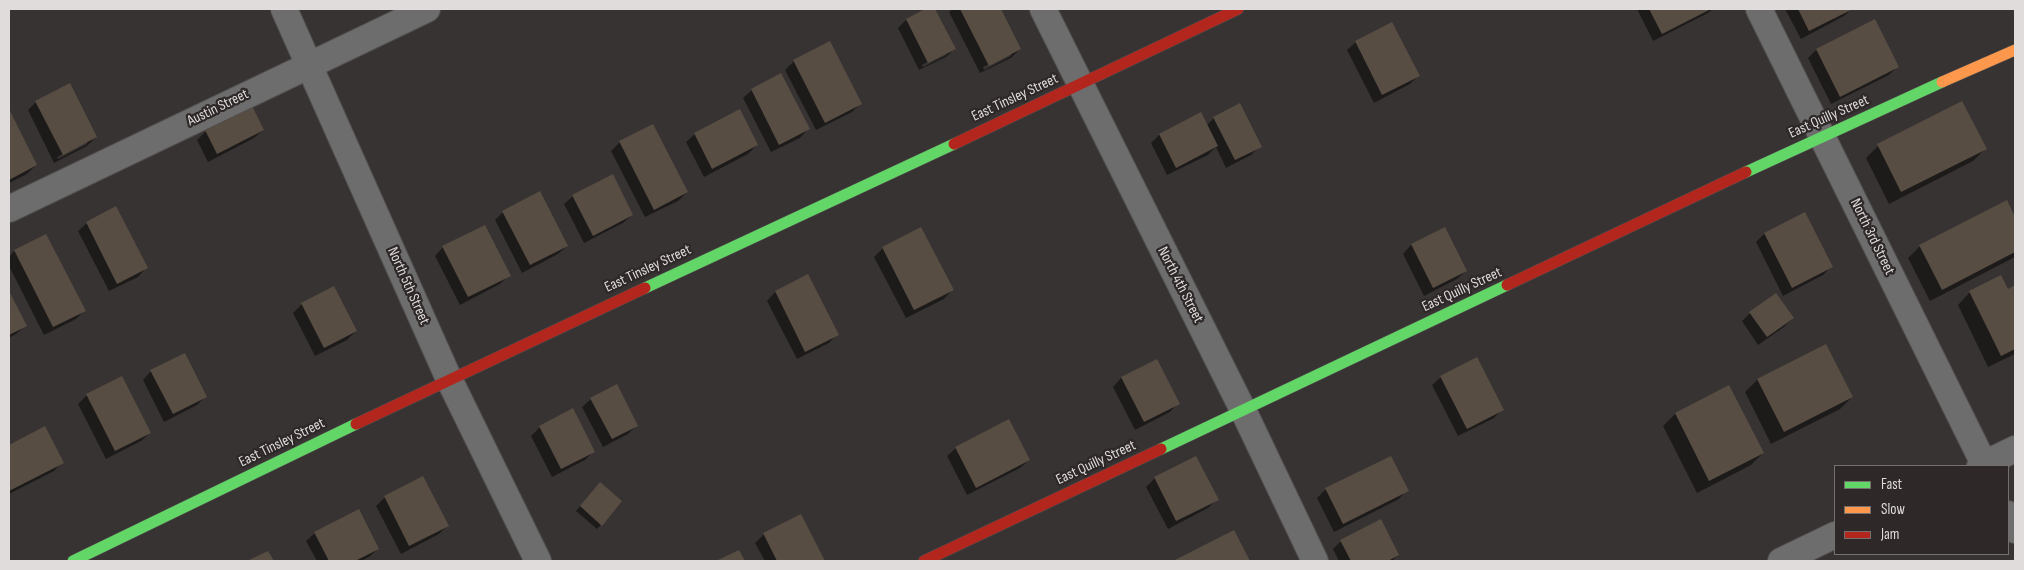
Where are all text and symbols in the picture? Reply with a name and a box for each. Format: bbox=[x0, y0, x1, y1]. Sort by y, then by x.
street label: East Tinsley Street bbox=[969, 70, 1061, 126]
street label: Austin Street bbox=[184, 85, 252, 131]
street label: East Quilly Street bbox=[1786, 91, 1872, 143]
street label: North 3rd Street bbox=[1846, 196, 1898, 278]
street label: East Tinsley Street bbox=[602, 241, 694, 297]
street label: North 4th Street bbox=[1153, 244, 1207, 326]
street label: North 5th Street bbox=[383, 245, 433, 327]
street label: East Quilly Street bbox=[1419, 264, 1505, 316]
street label: East Tinsley Street bbox=[236, 414, 328, 472]
street label: East Quilly Street bbox=[1053, 437, 1139, 489]
legend bbox=[1834, 465, 2009, 555]
text: Fast bbox=[1881, 475, 1902, 494]
text: Slow bbox=[1881, 500, 1905, 519]
text: Jam bbox=[1881, 525, 1899, 544]

